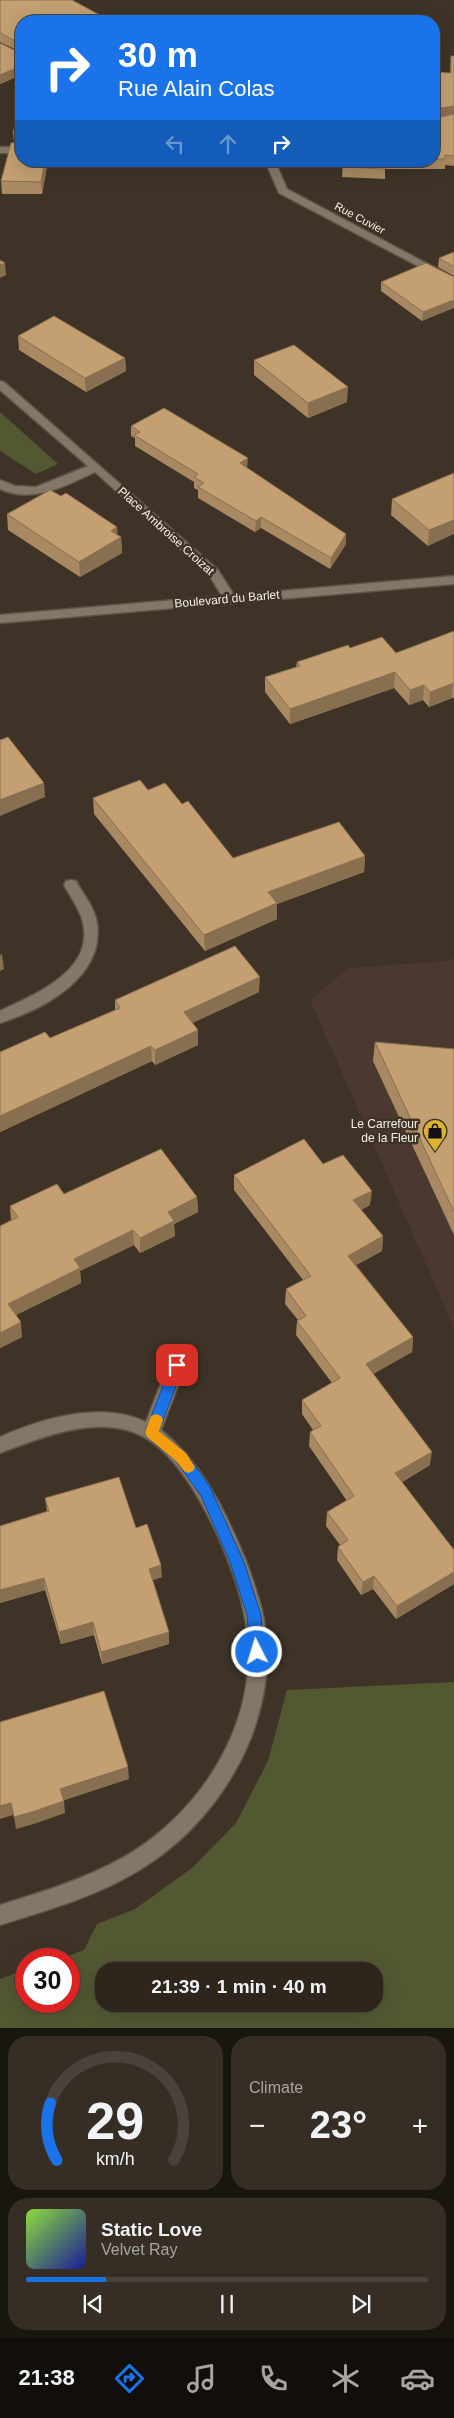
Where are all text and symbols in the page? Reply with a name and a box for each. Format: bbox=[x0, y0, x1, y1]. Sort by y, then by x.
icon: right bbox=[35, 35, 100, 100]
text: 30 m bbox=[118, 35, 198, 74]
text: Rue Alain Colas bbox=[118, 76, 275, 101]
icon: left bbox=[161, 130, 189, 158]
icon: ahead bbox=[214, 130, 242, 158]
icon: right bbox=[267, 130, 295, 158]
street label: Rue Cuvier bbox=[333, 200, 387, 236]
street label: Place Ambroise Croizat bbox=[115, 484, 218, 578]
street label: Boulevard du Barlet bbox=[174, 587, 281, 611]
place label: Le Carrefour de la Fleur bbox=[351, 1117, 418, 1145]
shop icon: Le Carrefour de la Fleur bbox=[422, 1118, 448, 1152]
pin bbox=[156, 1344, 198, 1386]
icon: arrive bbox=[163, 1351, 191, 1379]
position arrow bbox=[230, 1625, 282, 1677]
speed limit sign: 30 bbox=[15, 1948, 80, 2013]
text: 21:39 · 1 min · 40 m bbox=[151, 1976, 327, 1997]
text: Climate bbox=[249, 2079, 303, 2096]
text: 29 bbox=[87, 2092, 144, 2150]
text: 23° bbox=[310, 2104, 367, 2146]
text: − bbox=[249, 2110, 265, 2141]
text: + bbox=[412, 2110, 428, 2141]
text: km/h bbox=[96, 2149, 135, 2169]
text: Static Love bbox=[101, 2219, 202, 2240]
text: Velvet Ray bbox=[101, 2241, 177, 2258]
icon: previous bbox=[79, 2290, 107, 2318]
icon: pause bbox=[213, 2290, 241, 2318]
icon: next bbox=[347, 2290, 375, 2318]
icon: directions bbox=[112, 2361, 147, 2396]
icon: music bbox=[184, 2361, 219, 2396]
icon: phone bbox=[256, 2361, 291, 2396]
icon: climate bbox=[328, 2361, 363, 2396]
icon: car bbox=[400, 2361, 435, 2396]
text: 21:38 bbox=[19, 2365, 75, 2390]

